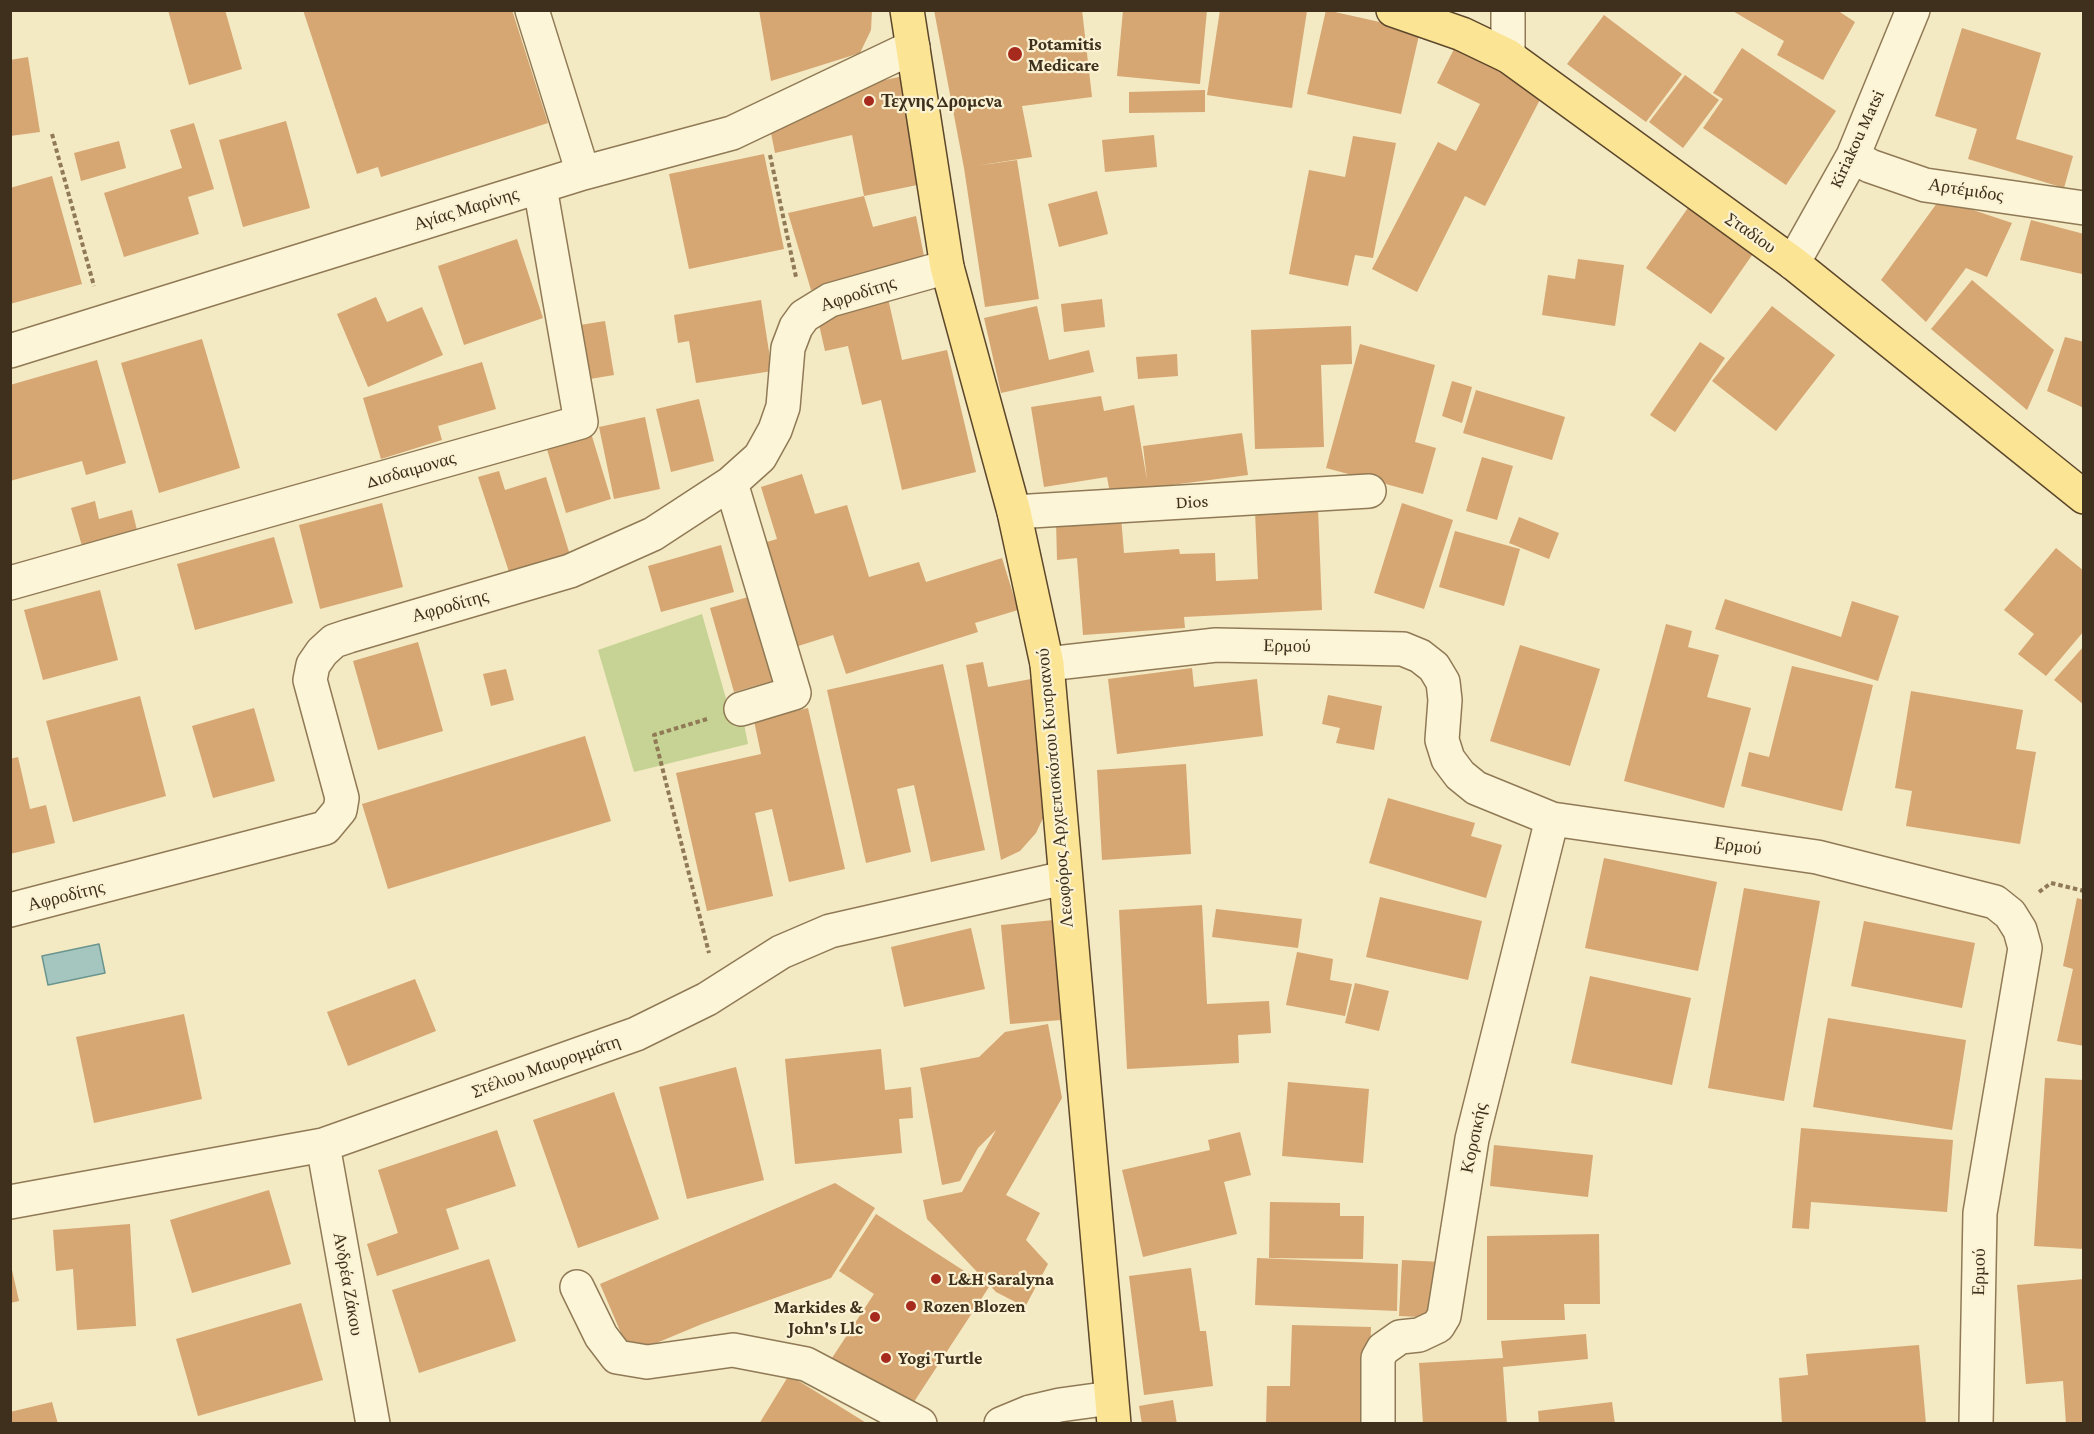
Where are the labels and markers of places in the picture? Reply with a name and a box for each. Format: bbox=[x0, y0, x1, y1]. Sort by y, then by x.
place label: Potamitis Medicare bbox=[1028, 33, 1102, 76]
marker: Potamitis Medicare bbox=[1006, 45, 1024, 63]
place label: Τεχνης Δρομcνa bbox=[881, 90, 1002, 112]
marker: Τεχνης Δρομcνa bbox=[862, 94, 876, 108]
place label: L&H Saralyna bbox=[948, 1268, 1054, 1290]
marker: L&H Saralyna bbox=[929, 1272, 943, 1286]
place label: Rozen Blozen bbox=[923, 1295, 1026, 1317]
place label: Markides & John's Llc bbox=[774, 1296, 863, 1338]
marker: Rozen Blozen bbox=[904, 1299, 918, 1313]
marker: Markides & John's Llc bbox=[868, 1310, 882, 1324]
place label: Yogi Turtle bbox=[898, 1347, 982, 1369]
marker: Yogi Turtle bbox=[879, 1351, 893, 1365]

